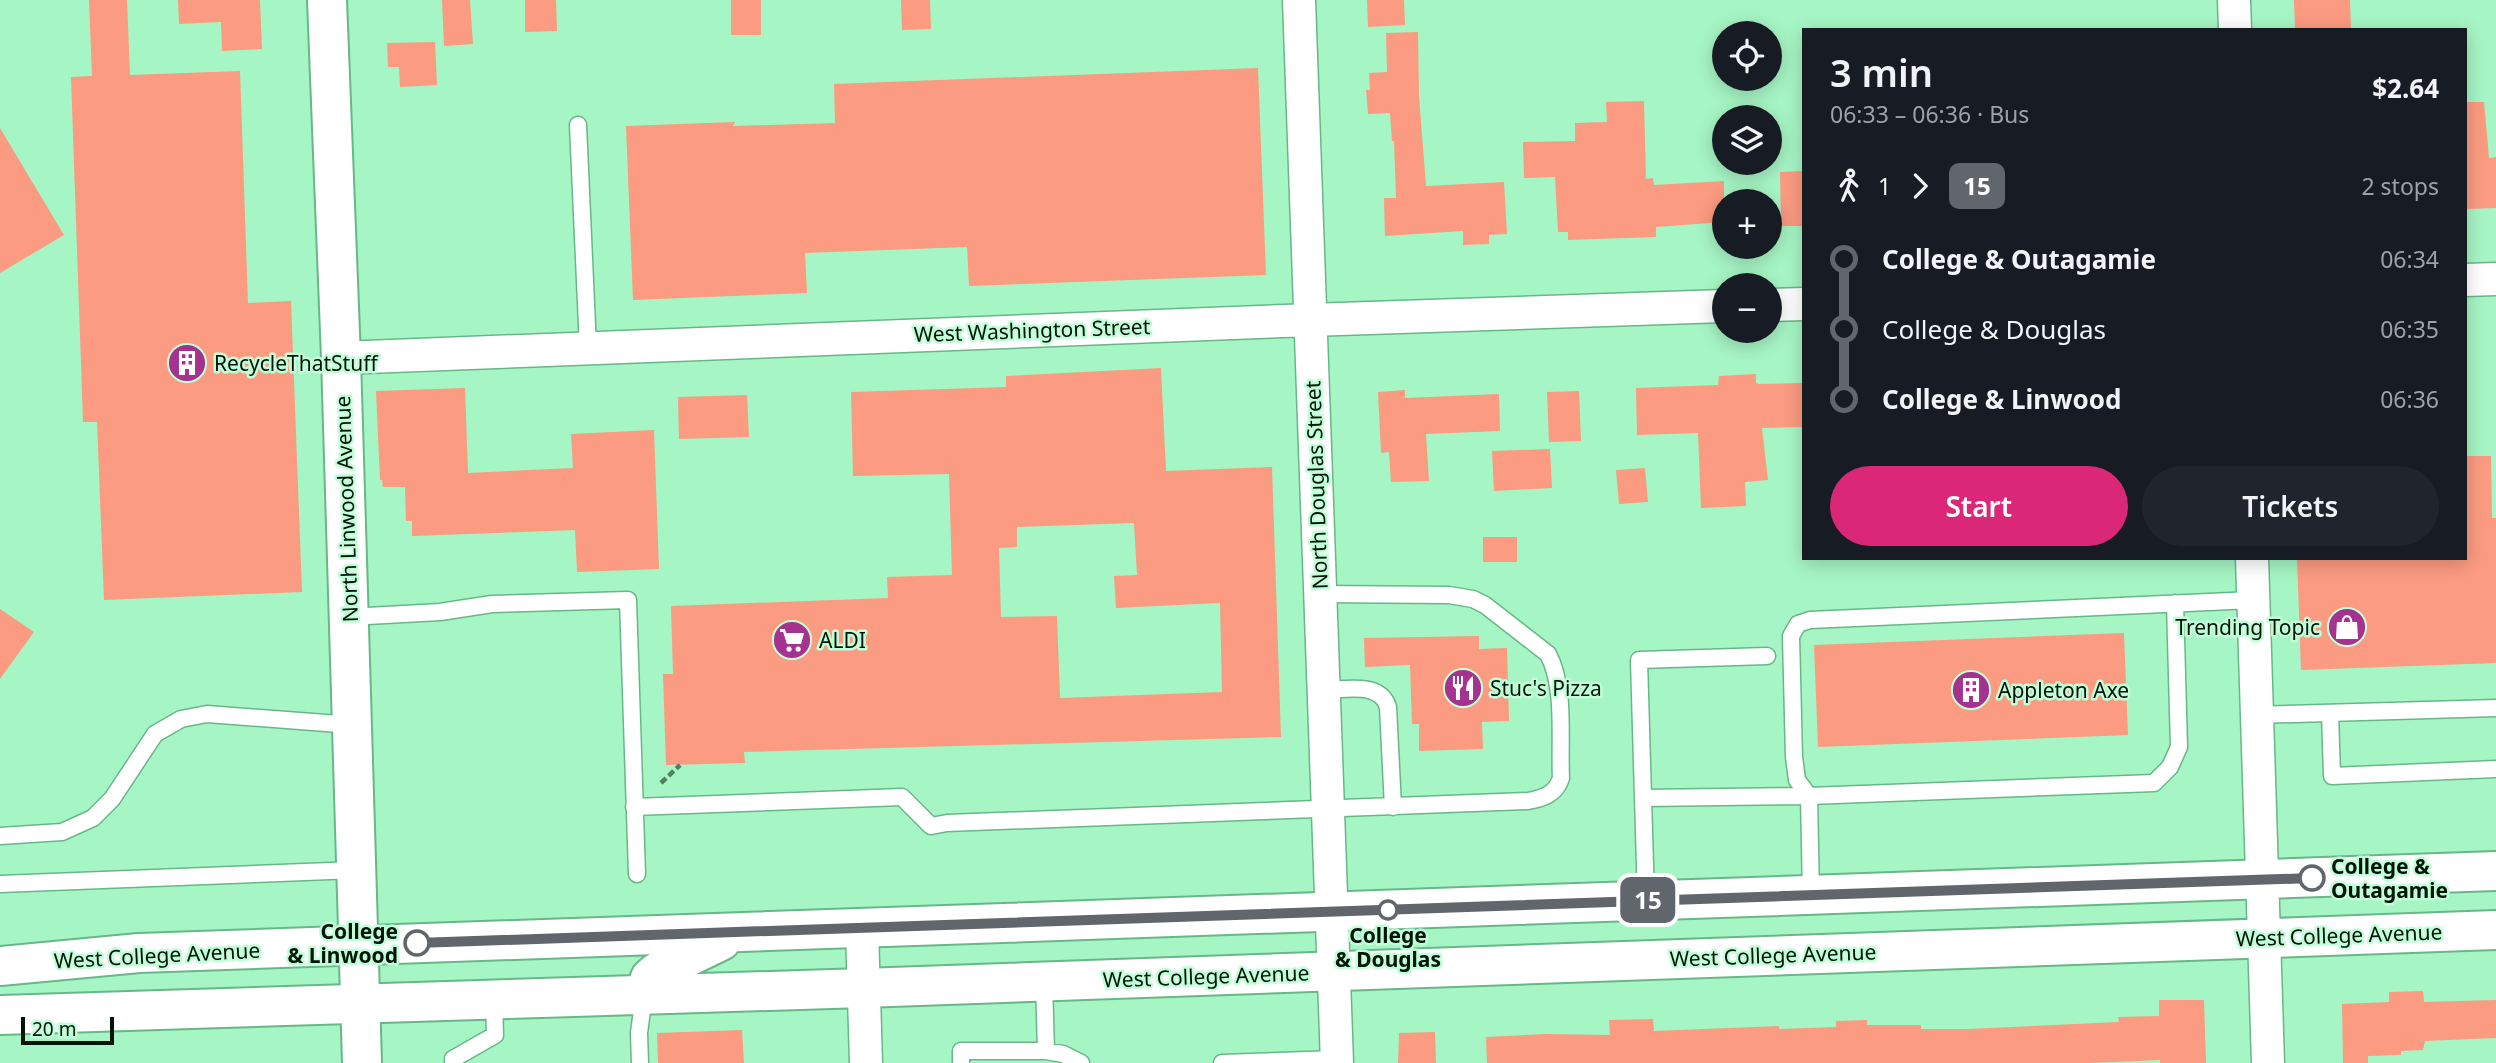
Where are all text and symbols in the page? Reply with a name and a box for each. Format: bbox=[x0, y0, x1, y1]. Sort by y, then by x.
map controls bbox=[1712, 21, 1782, 343]
button: locate bbox=[1712, 21, 1782, 91]
text: 3 min bbox=[1830, 46, 1933, 98]
text: $2.64 bbox=[2372, 70, 2439, 106]
text: 06:33 – 06:36 · Bus bbox=[1830, 98, 2029, 130]
button: layers bbox=[1712, 105, 1782, 175]
icon: walk bbox=[1830, 167, 1868, 205]
icon: forward bbox=[1901, 167, 1939, 205]
text: 15 bbox=[1963, 169, 1991, 202]
text: 1 bbox=[1878, 170, 1891, 202]
text: 2 stops bbox=[2361, 170, 2439, 202]
button: + bbox=[1712, 189, 1782, 259]
text: College & Outagamie bbox=[1882, 241, 2156, 277]
text: 06:34 bbox=[2380, 243, 2439, 275]
button: − bbox=[1712, 273, 1782, 343]
text: College & Douglas bbox=[1882, 311, 2106, 347]
street label: West Washington Street bbox=[913, 312, 1151, 348]
text: 06:35 bbox=[2380, 313, 2439, 345]
building icon: RecycleThatStuff bbox=[166, 342, 208, 384]
place label: RecycleThatStuff bbox=[214, 349, 379, 377]
street label: North Douglas Street bbox=[1298, 380, 1334, 590]
text: College & Linwood bbox=[1882, 381, 2121, 417]
text: 06:36 bbox=[2380, 383, 2439, 415]
street label: North Linwood Avenue bbox=[328, 395, 364, 623]
button: Start bbox=[1830, 466, 2128, 546]
button: Tickets bbox=[2142, 466, 2439, 546]
shop icon: Trending Topic bbox=[2326, 606, 2368, 648]
place label: Trending Topic bbox=[2175, 613, 2320, 641]
supermarket icon: ALDI bbox=[771, 619, 813, 661]
place label: ALDI bbox=[819, 626, 866, 654]
restaurant icon: Stuc's Pizza bbox=[1442, 667, 1484, 709]
building icon: Appleton Axe bbox=[1950, 669, 1992, 711]
place label: Stuc's Pizza bbox=[1490, 674, 1602, 702]
place label: Appleton Axe bbox=[1998, 676, 2129, 704]
place label: College & Outagamie bbox=[2331, 852, 2448, 904]
marker: College & Outagamie bbox=[2299, 865, 2325, 891]
line badge: 15 bbox=[1616, 877, 1680, 923]
text: 15 bbox=[1634, 883, 1662, 916]
marker: College & Douglas bbox=[1378, 900, 1398, 920]
place label: College & Linwood bbox=[288, 917, 398, 969]
street label: West College Avenue bbox=[2235, 917, 2443, 953]
place label: College & Douglas bbox=[1335, 921, 1441, 973]
marker: College & Linwood bbox=[404, 930, 430, 956]
street label: West College Avenue bbox=[53, 936, 261, 974]
street label: West College Avenue bbox=[1669, 937, 1877, 973]
street label: West College Avenue bbox=[1102, 958, 1310, 994]
scale bar bbox=[21, 1014, 114, 1046]
text: 20 m bbox=[32, 1016, 76, 1042]

